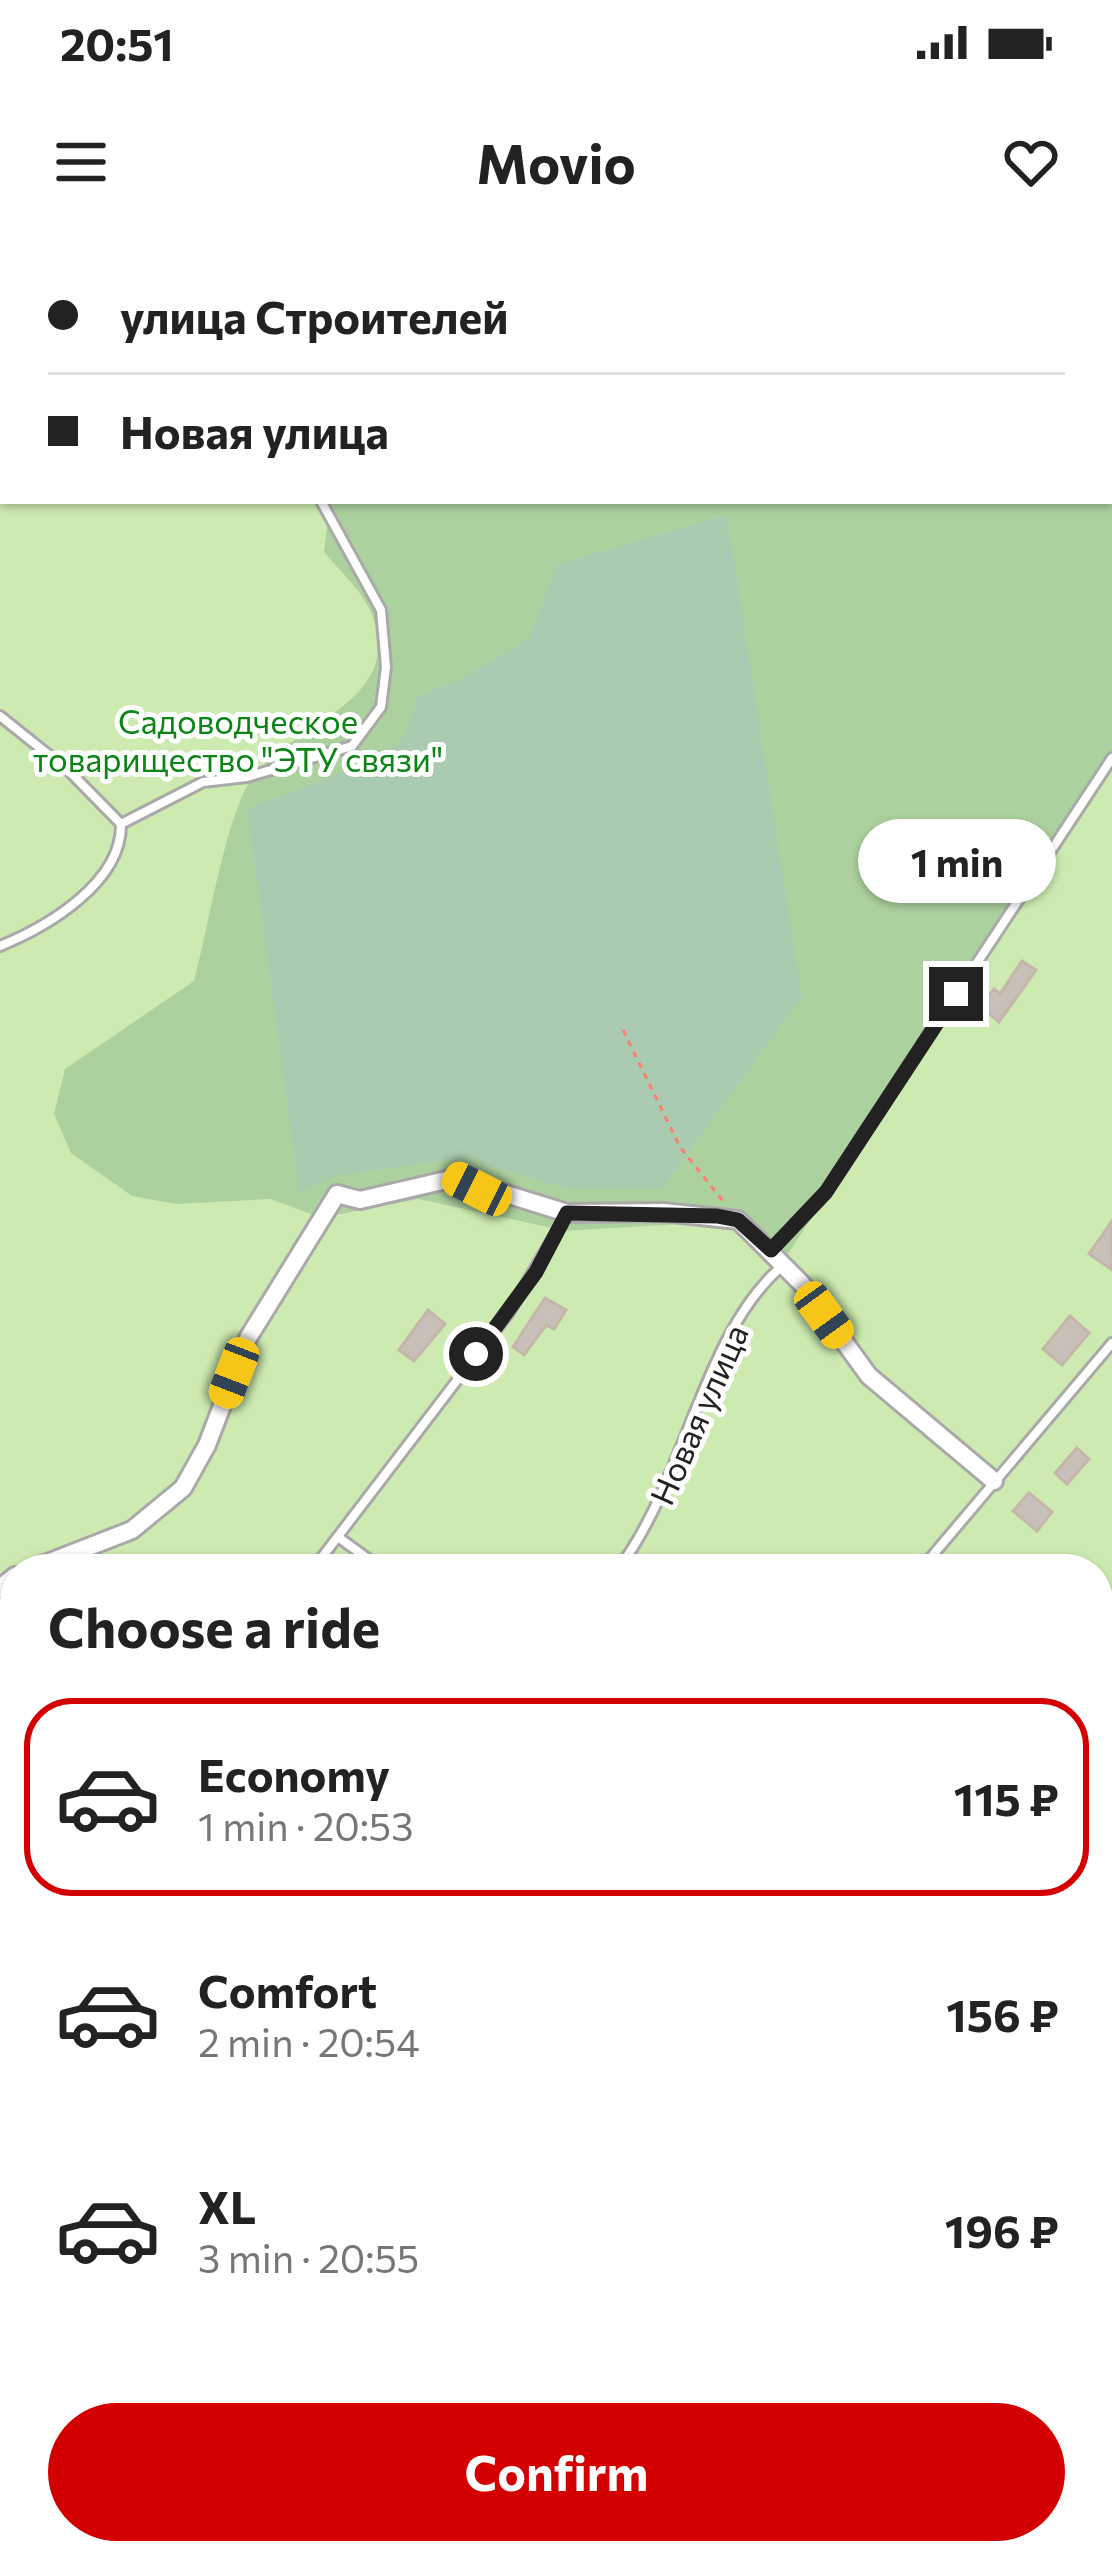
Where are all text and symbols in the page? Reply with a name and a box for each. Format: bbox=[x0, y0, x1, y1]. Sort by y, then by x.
text: 20:51 bbox=[60, 15, 174, 70]
icon: menu bbox=[48, 129, 114, 195]
text: Movio bbox=[476, 129, 636, 195]
icon: heart bbox=[998, 129, 1064, 195]
text: улица Строителей bbox=[120, 288, 508, 343]
text: Новая улица bbox=[120, 403, 389, 458]
park label: Садоводческое товарищество "ЭТУ связи" bbox=[33, 700, 443, 779]
callout: 1 min bbox=[857, 820, 1055, 904]
text: 1 min bbox=[911, 837, 1003, 885]
route end bbox=[929, 967, 983, 1021]
car bbox=[437, 1157, 517, 1221]
car bbox=[788, 1275, 860, 1355]
street label: Новая улица bbox=[640, 1318, 756, 1510]
route start bbox=[449, 1327, 503, 1381]
car bbox=[204, 1333, 264, 1413]
text: Choose a ride bbox=[48, 1593, 380, 1659]
icon: car bbox=[54, 1743, 162, 1851]
text: Economy bbox=[198, 1746, 390, 1801]
text: 115 ₽ bbox=[954, 1770, 1059, 1825]
text: 1 min · 20:53 bbox=[198, 1801, 414, 1849]
icon: car bbox=[54, 1959, 162, 2067]
text: Comfort bbox=[198, 1962, 377, 2017]
text: 156 ₽ bbox=[946, 1986, 1059, 2041]
text: 2 min · 20:54 bbox=[198, 2017, 420, 2065]
icon: car bbox=[54, 2175, 162, 2283]
text: XL bbox=[198, 2178, 256, 2233]
text: 196 ₽ bbox=[945, 2202, 1059, 2257]
text: 3 min · 20:55 bbox=[198, 2233, 419, 2281]
button: Confirm bbox=[48, 2403, 1065, 2541]

